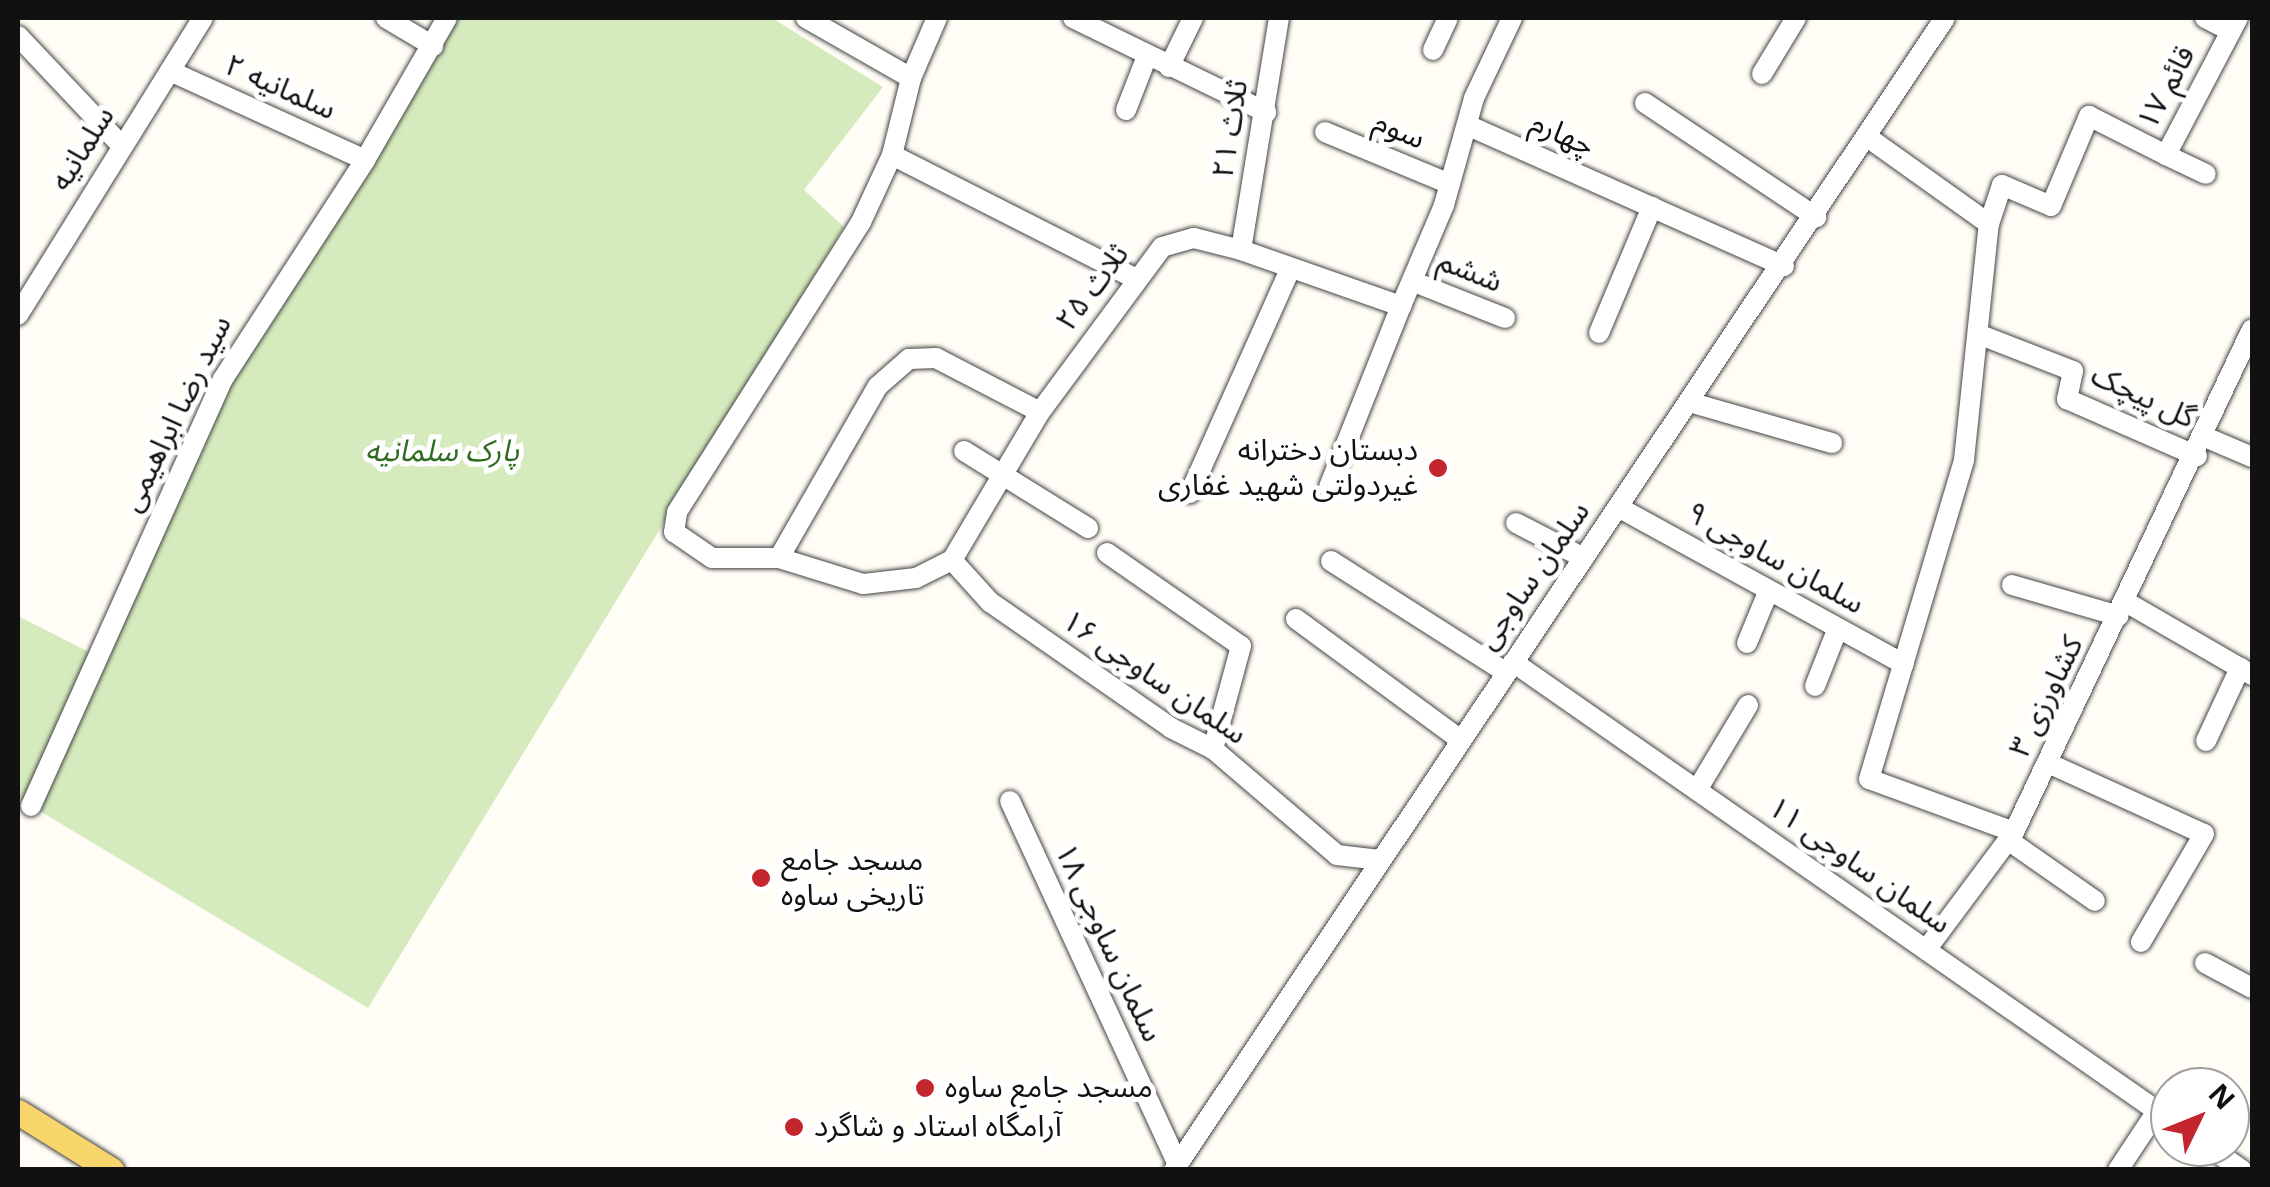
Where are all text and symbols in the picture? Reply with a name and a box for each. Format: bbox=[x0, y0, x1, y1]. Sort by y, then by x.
street label: قائم ۱۷ bbox=[2130, 40, 2204, 136]
street label: سلمانیه ۲ bbox=[219, 48, 341, 128]
street label: ثلاث ۲۱ bbox=[1205, 77, 1257, 181]
street label: سلمانیه bbox=[43, 100, 123, 198]
street label: سوم bbox=[1368, 104, 1430, 158]
street label: چهارم bbox=[1525, 105, 1599, 165]
street label: ثلاث ۲۵ bbox=[1049, 238, 1137, 338]
street label: ششم bbox=[1433, 243, 1507, 301]
street label: سید رضا ابراهیمی bbox=[114, 310, 240, 518]
street label: گل پیچک bbox=[2085, 357, 2201, 437]
place label: دبستان دخترانه غیردولتی شهید غفاری bbox=[1158, 433, 1418, 504]
park label: پارک سلمانیه bbox=[365, 434, 519, 470]
marker: دبستان دخترانه غیردولتی شهید غفاری bbox=[1427, 457, 1449, 479]
street label: سلمان ساوجی bbox=[1470, 495, 1598, 657]
street label: سلمان ساوجی ۹ bbox=[1680, 495, 1870, 623]
street label: سلمان ساوجی ۱۶ bbox=[1055, 603, 1253, 753]
street label: کشاورزی ۳ bbox=[2002, 631, 2092, 763]
street label: سلمان ساوجی ۱۱ bbox=[1761, 790, 1957, 942]
street label: سلمان ساوجی ۱۸ bbox=[1046, 838, 1170, 1048]
place label: مسجد جامع تاریخی ساوه bbox=[781, 843, 925, 914]
marker: مسجد جامع تاریخی ساوه bbox=[750, 867, 772, 889]
north arrow bbox=[2150, 1067, 2250, 1167]
text: N bbox=[2192, 1069, 2250, 1126]
place label: مسجد جامع ساوه bbox=[945, 1070, 1153, 1106]
marker: مسجد جامع ساوه bbox=[914, 1077, 936, 1099]
place label: آرامگاه استاد و شاگرد bbox=[814, 1109, 1062, 1145]
marker: آرامگاه استاد و شاگرد bbox=[783, 1116, 805, 1138]

